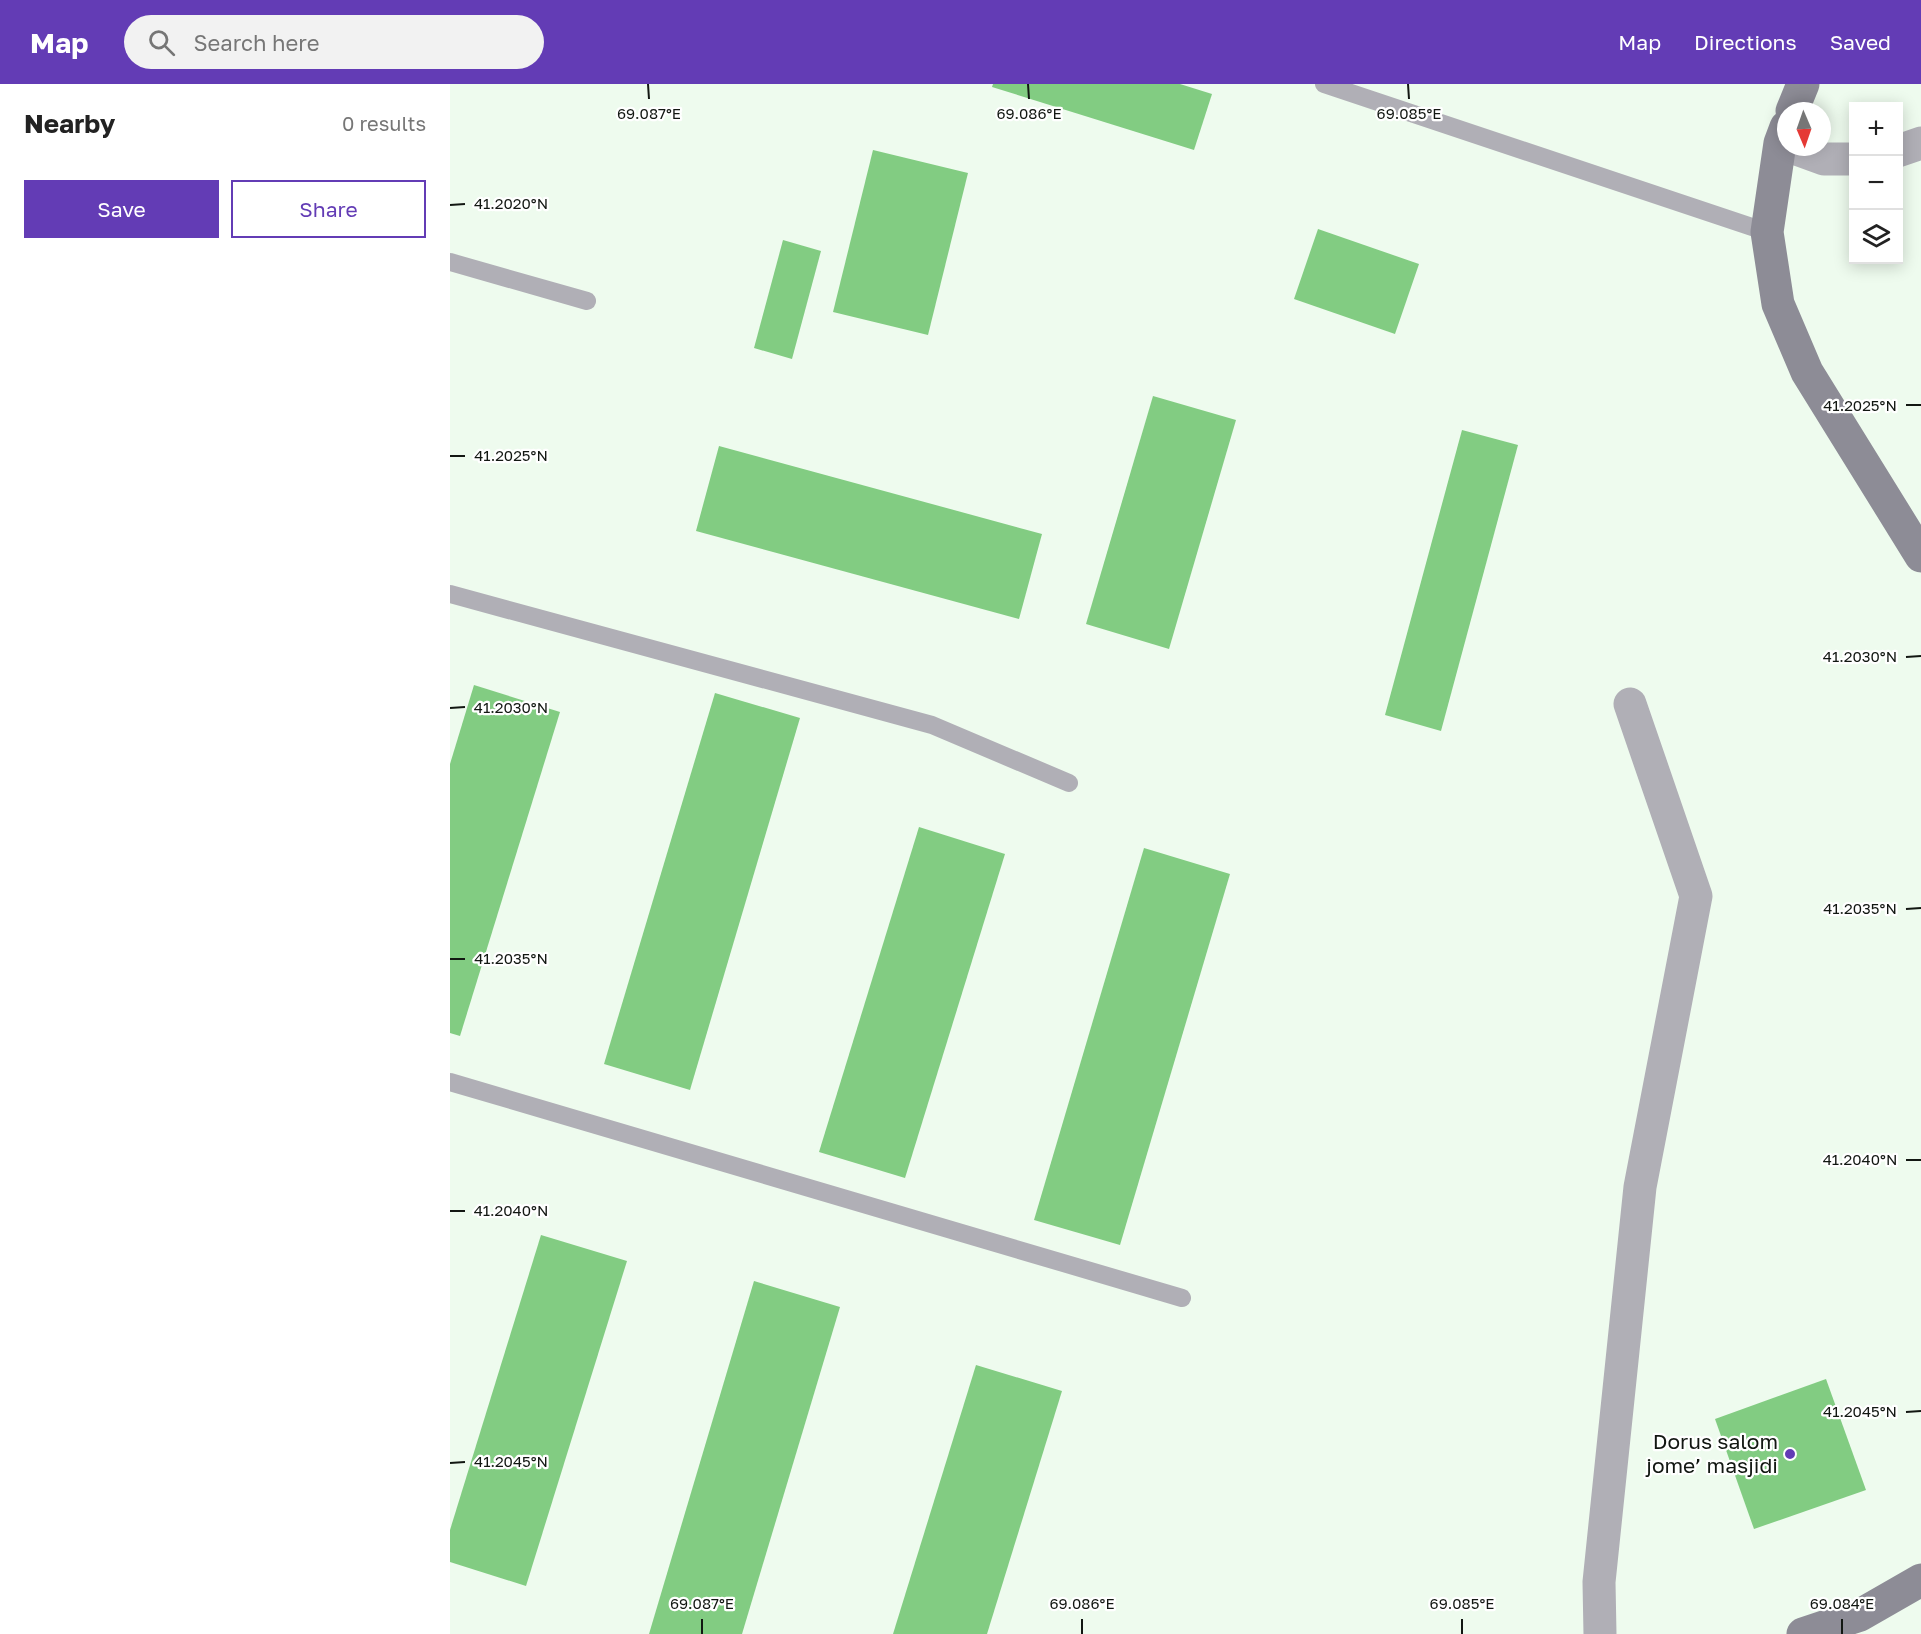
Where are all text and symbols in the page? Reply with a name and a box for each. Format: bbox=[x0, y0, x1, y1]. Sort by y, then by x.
search box bbox=[124, 15, 544, 69]
text: Map bbox=[30, 26, 88, 59]
icon: search bbox=[145, 26, 178, 59]
text: Search here bbox=[193, 29, 319, 56]
text: Map bbox=[1618, 29, 1661, 55]
text: Directions bbox=[1694, 29, 1797, 55]
text: Saved bbox=[1830, 29, 1891, 55]
north arrow bbox=[1777, 102, 1831, 156]
map controls bbox=[1849, 102, 1903, 264]
button: + bbox=[1849, 102, 1903, 156]
text: 69.087°E bbox=[617, 104, 681, 122]
text: 69.086°E bbox=[996, 104, 1062, 122]
text: 69.085°E bbox=[1377, 104, 1441, 122]
text: Nearby bbox=[24, 108, 115, 139]
text: 0 results bbox=[342, 111, 426, 135]
button: − bbox=[1849, 156, 1903, 210]
button: Save bbox=[24, 180, 219, 238]
button: Share bbox=[231, 180, 426, 238]
text: 41.2020°N bbox=[474, 194, 548, 212]
button: layers bbox=[1849, 210, 1903, 264]
text: 41.2025°N bbox=[1823, 396, 1897, 414]
text: 41.2025°N bbox=[474, 446, 548, 464]
text: 41.2030°N bbox=[1823, 647, 1897, 665]
text: 41.2030°N bbox=[474, 698, 548, 716]
text: 41.2035°N bbox=[1823, 899, 1897, 917]
text: 41.2035°N bbox=[474, 949, 548, 967]
text: 41.2040°N bbox=[1823, 1150, 1897, 1168]
text: 41.2040°N bbox=[474, 1201, 548, 1219]
text: 41.2045°N bbox=[1823, 1402, 1897, 1420]
place label: Dorus salom jome’ masjidi bbox=[1645, 1428, 1778, 1478]
marker: Dorus salom jome’ masjidi bbox=[1783, 1447, 1797, 1461]
text: 41.2045°N bbox=[474, 1452, 548, 1470]
text: 69.087°E bbox=[670, 1594, 734, 1612]
text: 69.086°E bbox=[1049, 1594, 1115, 1612]
text: 69.085°E bbox=[1430, 1594, 1494, 1612]
text: 69.084°E bbox=[1810, 1594, 1874, 1612]

